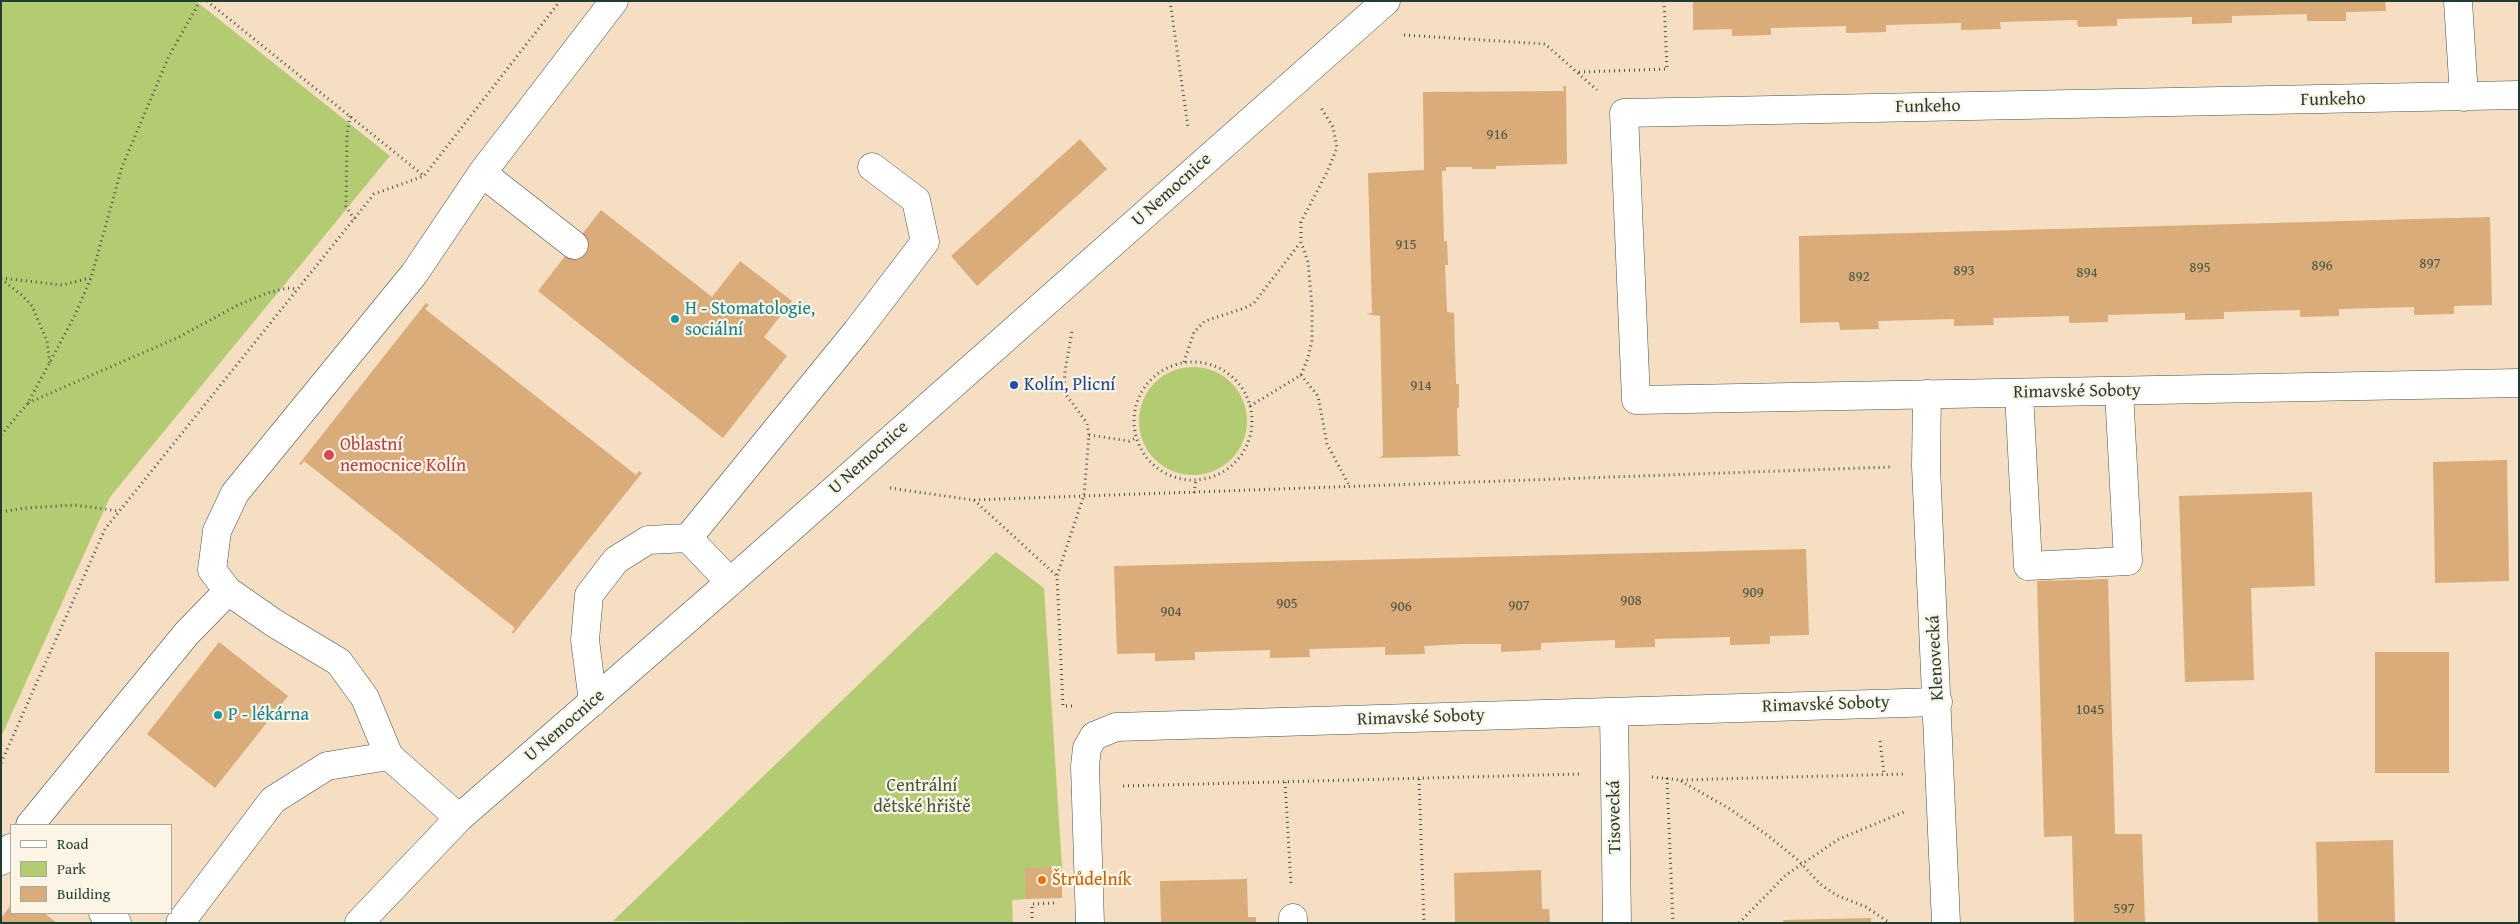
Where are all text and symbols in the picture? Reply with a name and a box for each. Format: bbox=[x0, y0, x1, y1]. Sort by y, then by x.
street label: Funkeho bbox=[2300, 89, 2366, 111]
street label: Funkeho bbox=[1895, 96, 1961, 118]
house number: 916 bbox=[1486, 126, 1508, 144]
street label: U Nemocnice bbox=[1128, 149, 1216, 231]
house number: 915 bbox=[1395, 236, 1417, 254]
house number: 897 bbox=[2419, 255, 2441, 273]
house number: 896 bbox=[2311, 257, 2333, 275]
house number: 895 bbox=[2189, 259, 2211, 277]
house number: 893 bbox=[1953, 262, 1975, 280]
house number: 894 bbox=[2076, 264, 2098, 282]
house number: 892 bbox=[1848, 268, 1870, 286]
place label: H - Stomatologie, sociální bbox=[685, 298, 815, 340]
marker: H - Stomatologie, sociální bbox=[669, 313, 681, 325]
place label: Kolín, Plicní bbox=[1024, 374, 1115, 396]
house number: 914 bbox=[1410, 377, 1432, 395]
marker: Kolín, Plicní bbox=[1008, 379, 1020, 391]
street label: Rimavské Soboty bbox=[2013, 380, 2141, 404]
street label: U Nemocnice bbox=[825, 417, 913, 499]
place label: Oblastní nemocnice Kolín bbox=[340, 434, 466, 476]
marker: Oblastní nemocnice Kolín bbox=[322, 448, 336, 462]
house number: 909 bbox=[1742, 584, 1764, 602]
house number: 908 bbox=[1620, 592, 1642, 610]
house number: 905 bbox=[1276, 595, 1298, 613]
house number: 907 bbox=[1508, 597, 1530, 615]
house number: 906 bbox=[1390, 598, 1412, 616]
house number: 904 bbox=[1160, 603, 1182, 621]
street label: Klenovecká bbox=[1923, 615, 1949, 701]
street label: U Nemocnice bbox=[520, 685, 610, 767]
street label: Rimavské Soboty bbox=[1762, 692, 1890, 718]
house number: 1045 bbox=[2076, 701, 2104, 719]
place label: P - lékárna bbox=[228, 704, 309, 726]
street label: Rimavské Soboty bbox=[1357, 705, 1485, 731]
marker: P - lékárna bbox=[212, 709, 224, 721]
park label: Centrální dětské hřiště bbox=[873, 775, 971, 818]
street label: Tisovecká bbox=[1604, 780, 1626, 854]
legend bbox=[10, 824, 172, 914]
text: Road bbox=[57, 833, 88, 854]
text: Park bbox=[57, 858, 86, 879]
place label: Štrůdelník bbox=[1052, 869, 1132, 891]
marker: Štrůdelník bbox=[1036, 874, 1048, 886]
text: Building bbox=[57, 883, 110, 904]
house number: 597 bbox=[2113, 900, 2135, 918]

